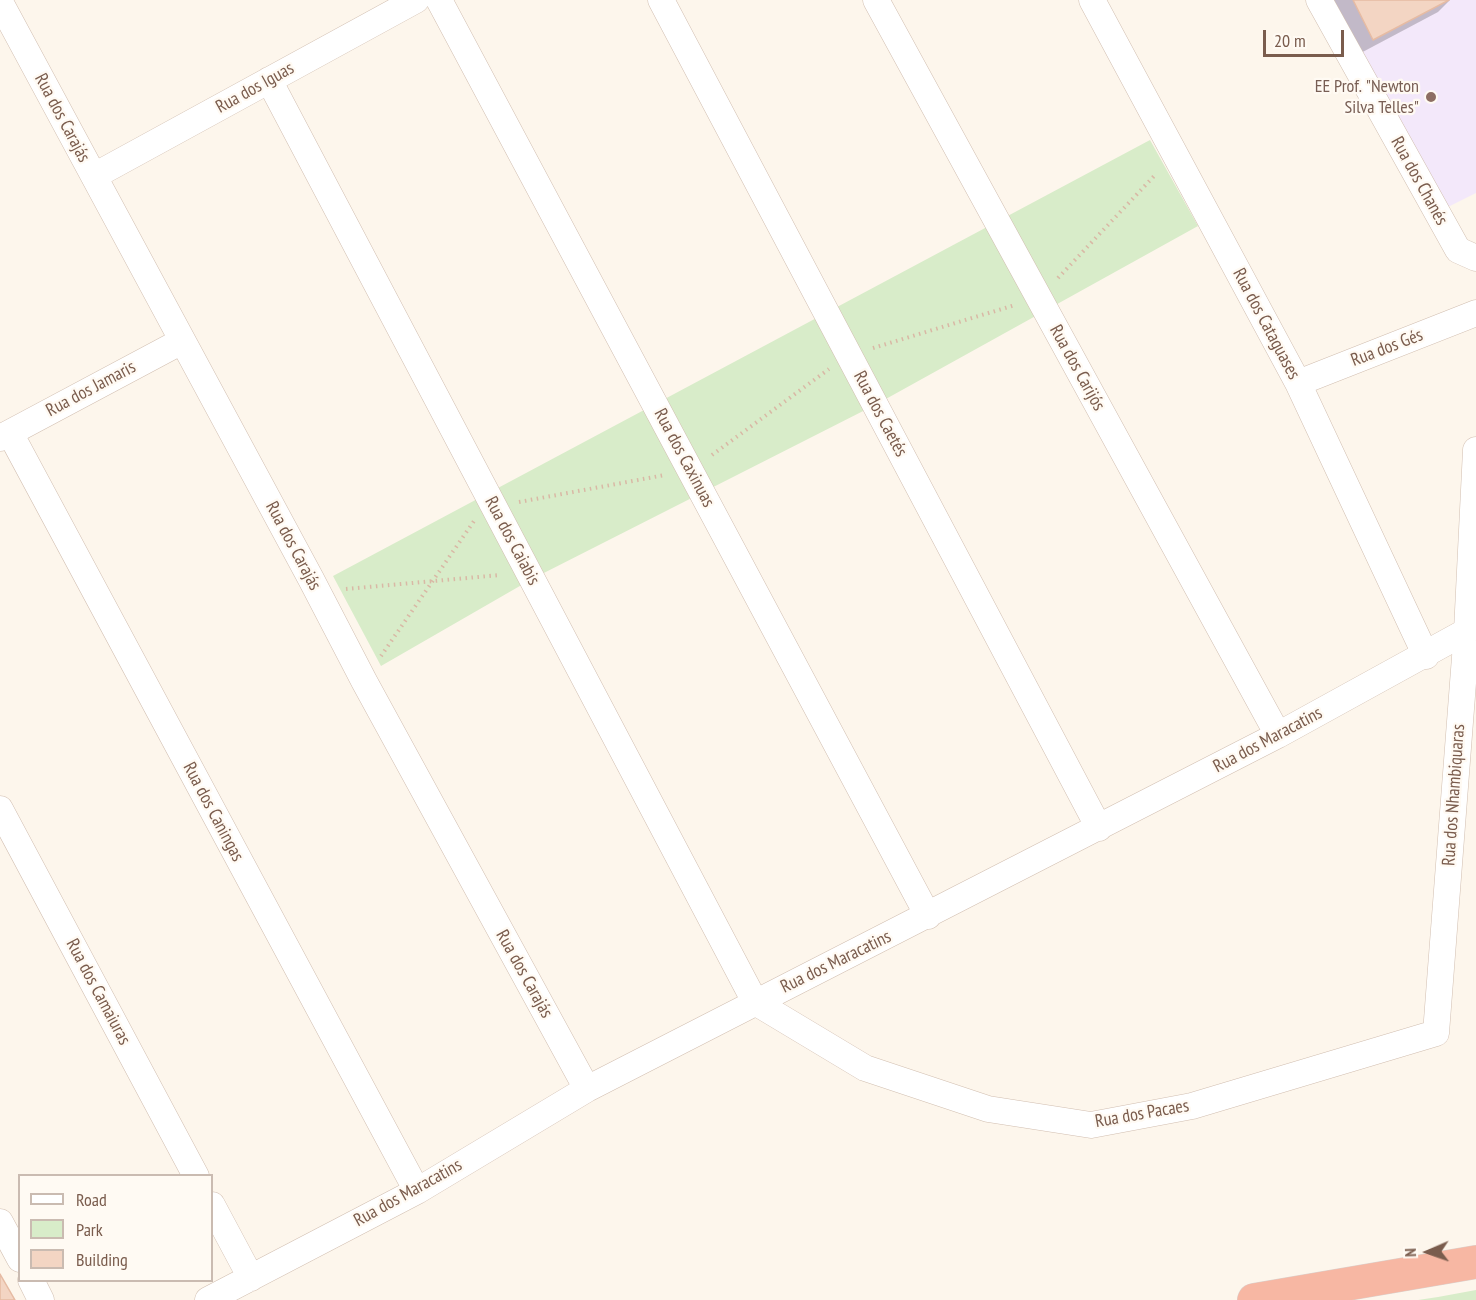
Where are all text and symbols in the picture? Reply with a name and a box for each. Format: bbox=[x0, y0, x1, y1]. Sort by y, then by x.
scale bar bbox=[1266, 18, 1347, 56]
text: 20 m bbox=[1274, 29, 1306, 52]
street label: Rua dos Iguas bbox=[212, 58, 298, 118]
street label: Rua dos Carajás bbox=[30, 70, 94, 166]
place label: EE Prof. "Newton Silva Telles" bbox=[1315, 76, 1419, 118]
marker: EE Prof. "Newton Silva Telles" bbox=[1424, 90, 1438, 104]
street label: Rua dos Chanés bbox=[1386, 133, 1452, 229]
street label: Rua dos Cataguases bbox=[1228, 265, 1304, 383]
street label: Rua dos Carijós bbox=[1045, 321, 1109, 415]
street label: Rua dos Gés bbox=[1348, 324, 1426, 372]
street label: Rua dos Jamaris bbox=[43, 356, 139, 422]
street label: Rua dos Caetés bbox=[848, 367, 912, 461]
street label: Rua dos Caxinuas bbox=[649, 405, 719, 511]
street label: Rua dos Caiabis bbox=[480, 493, 544, 589]
street label: Rua dos Carajás bbox=[261, 498, 325, 594]
street label: Rua dos Maracatins bbox=[1210, 702, 1326, 778]
street label: Rua dos Nhambiquaras bbox=[1438, 723, 1470, 867]
street label: Rua dos Caningas bbox=[178, 759, 248, 865]
street label: Rua dos Carajás bbox=[491, 926, 557, 1022]
street label: Rua dos Maracatins bbox=[777, 926, 895, 998]
street label: Rua dos Camaiuras bbox=[61, 935, 135, 1049]
street label: Rua dos Pacaes bbox=[1093, 1095, 1191, 1133]
street label: Rua dos Maracatins bbox=[350, 1154, 466, 1232]
legend bbox=[18, 1174, 213, 1282]
text: Road bbox=[76, 1188, 107, 1211]
text: Park bbox=[76, 1218, 103, 1241]
north arrow bbox=[1398, 1222, 1458, 1282]
text: Building bbox=[76, 1248, 128, 1271]
text: N bbox=[1400, 1248, 1420, 1257]

